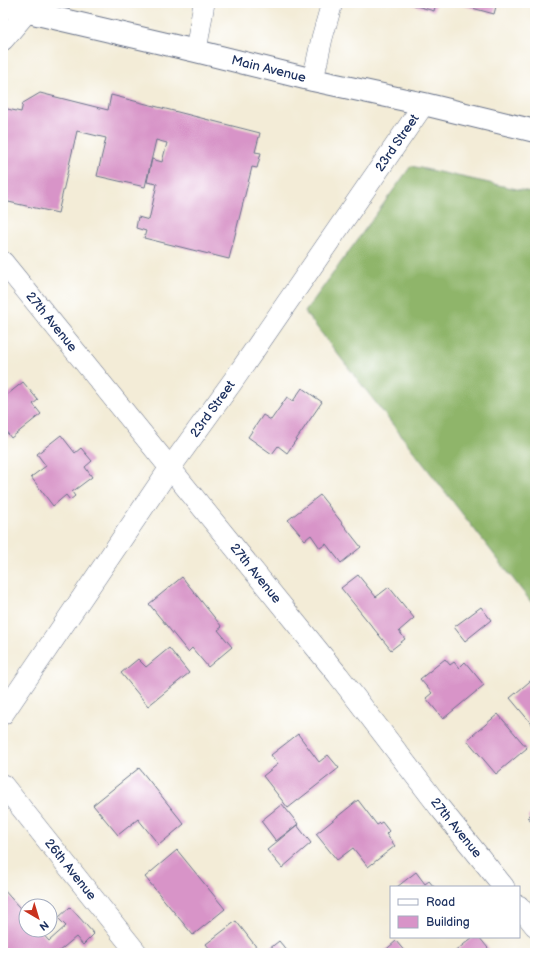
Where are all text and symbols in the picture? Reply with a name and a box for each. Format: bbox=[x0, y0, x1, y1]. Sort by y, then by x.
street label: Main Avenue bbox=[230, 52, 308, 86]
street label: 23rd Street bbox=[372, 111, 423, 175]
street label: 27th Avenue bbox=[22, 289, 81, 355]
street label: 23rd Street bbox=[187, 378, 239, 441]
street label: 27th Avenue bbox=[227, 540, 285, 607]
street label: 27th Avenue bbox=[427, 795, 485, 861]
street label: 26th Avenue bbox=[41, 836, 100, 904]
legend bbox=[390, 886, 520, 938]
text: Road bbox=[426, 895, 455, 910]
north arrow bbox=[18, 898, 58, 938]
text: Building bbox=[426, 915, 470, 930]
text: N bbox=[37, 918, 51, 933]

